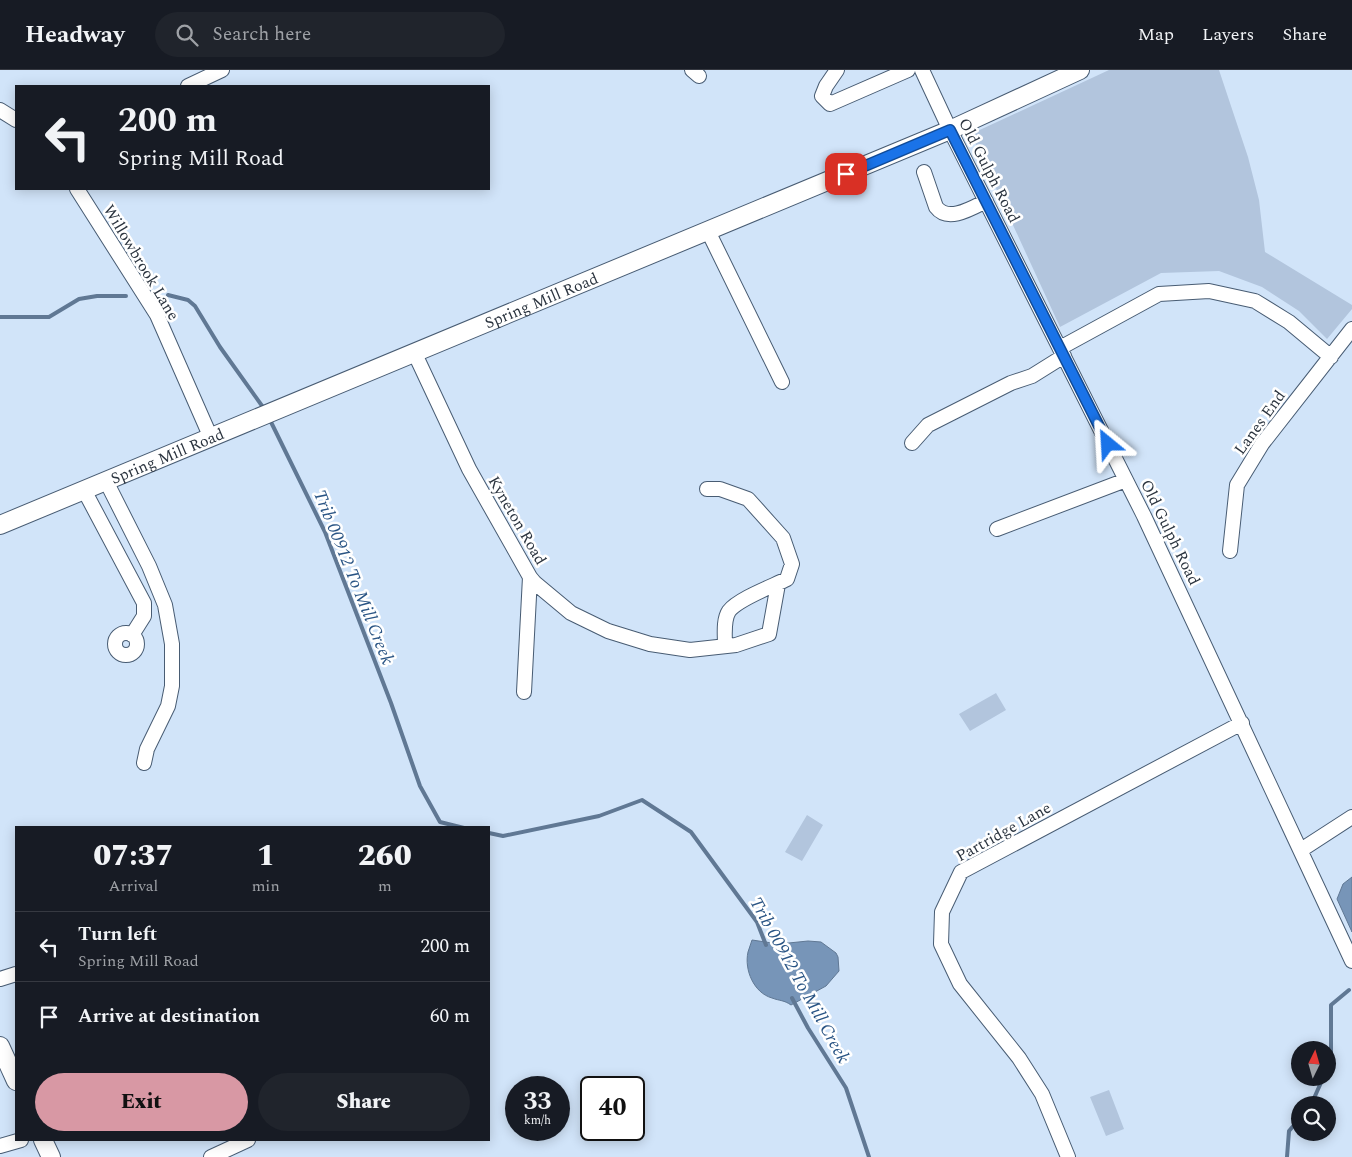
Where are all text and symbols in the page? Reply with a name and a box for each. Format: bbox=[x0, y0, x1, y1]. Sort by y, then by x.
search box bbox=[155, 12, 505, 57]
text: Headway bbox=[25, 17, 125, 53]
text: Search here bbox=[213, 20, 311, 49]
icon: search bbox=[173, 21, 201, 49]
text: Map bbox=[1138, 21, 1174, 48]
text: Layers bbox=[1202, 21, 1254, 48]
text: Share bbox=[1282, 21, 1327, 48]
text: 200 m bbox=[118, 94, 217, 147]
icon: left bbox=[35, 105, 100, 170]
street label: Old Gulph Road bbox=[952, 114, 1026, 227]
text: Spring Mill Road bbox=[118, 142, 284, 175]
pin bbox=[825, 153, 867, 195]
icon: arrive bbox=[832, 160, 860, 188]
street label: Willowbrook Lane bbox=[97, 200, 185, 325]
street label: Spring Mill Road bbox=[481, 267, 602, 335]
street label: Lanes End bbox=[1228, 385, 1291, 460]
position arrow bbox=[1081, 417, 1133, 469]
street label: Spring Mill Road bbox=[107, 422, 228, 491]
street label: Kyneton Road bbox=[482, 471, 552, 570]
street label: Old Gulph Road bbox=[1134, 476, 1206, 589]
water label: Trib 00912 To Mill Creek bbox=[306, 486, 401, 669]
street label: Partridge Lane bbox=[952, 796, 1055, 868]
text: 07:37 bbox=[93, 833, 174, 879]
text: 1 bbox=[257, 833, 275, 879]
text: 260 bbox=[358, 833, 412, 879]
text: Arrival bbox=[108, 874, 158, 898]
text: min bbox=[252, 874, 280, 898]
text: m bbox=[378, 874, 392, 898]
water label: Trib 00912 To Mill Creek bbox=[743, 892, 857, 1069]
text: Turn left bbox=[78, 920, 157, 949]
text: 200 m bbox=[420, 932, 470, 961]
icon: left bbox=[35, 933, 63, 961]
text: Spring Mill Road bbox=[78, 949, 199, 973]
text: Arrive at destination bbox=[78, 1002, 260, 1031]
text: 60 m bbox=[430, 1002, 470, 1031]
icon: arrive bbox=[35, 1003, 63, 1031]
north arrow bbox=[1291, 1041, 1336, 1086]
map controls bbox=[1291, 1041, 1336, 1141]
button: Exit bbox=[35, 1073, 248, 1131]
button: Share bbox=[258, 1073, 470, 1131]
speed limit sign: 40 bbox=[580, 1076, 645, 1141]
text: 33 bbox=[523, 1083, 552, 1121]
button: search bbox=[1291, 1096, 1336, 1141]
text: km/h bbox=[524, 1111, 551, 1130]

